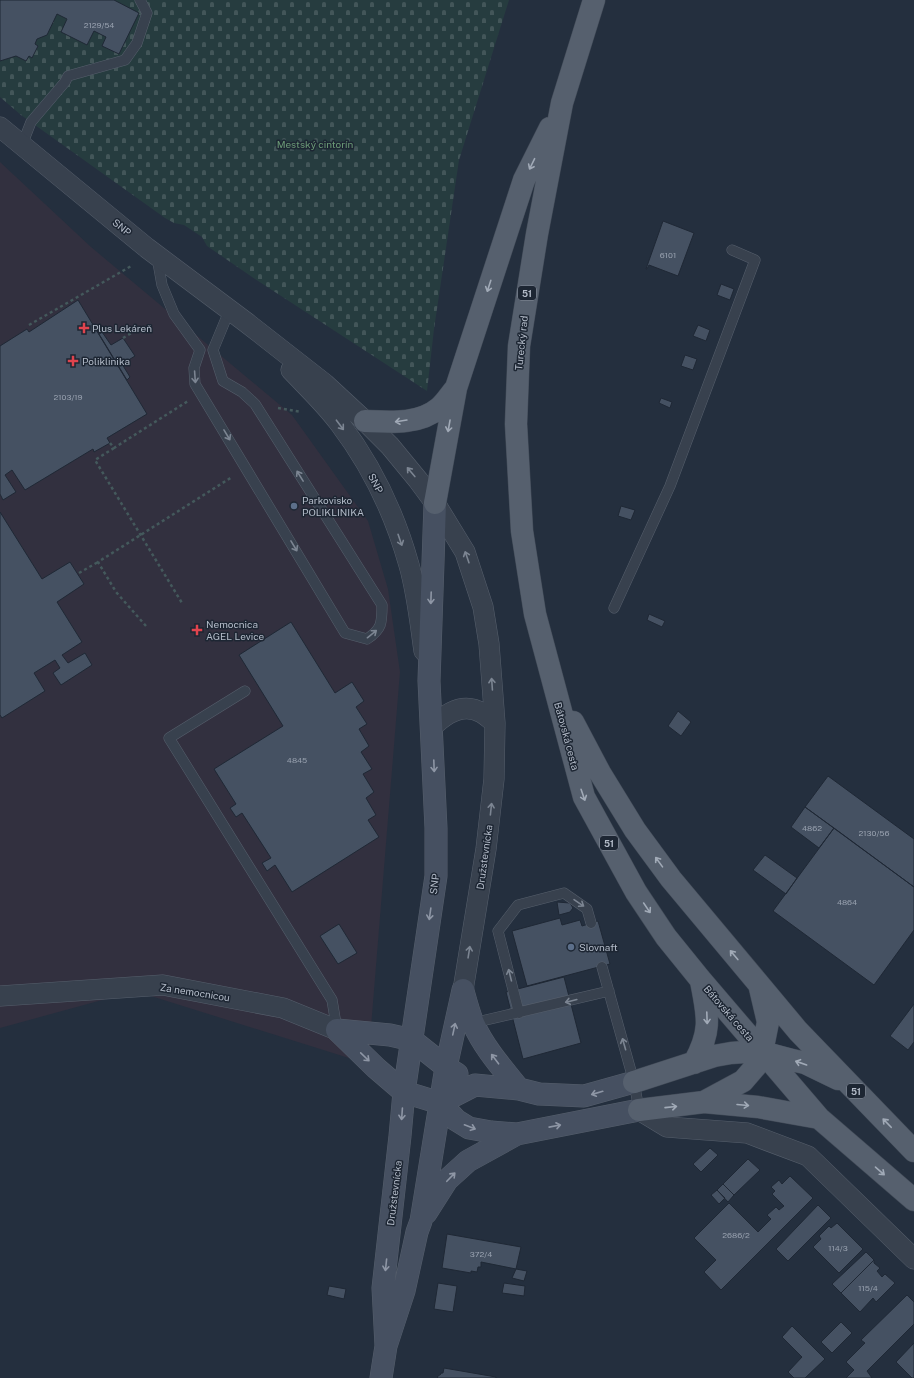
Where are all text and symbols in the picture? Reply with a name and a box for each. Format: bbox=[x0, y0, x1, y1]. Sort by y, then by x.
house number: 2129/54 bbox=[84, 20, 114, 30]
park label: Mestský cintorín bbox=[277, 138, 354, 150]
one-way arrow bbox=[528, 157, 535, 169]
street label: SNP bbox=[110, 216, 134, 239]
house number: 6101 bbox=[660, 250, 676, 260]
one-way arrow bbox=[485, 280, 493, 292]
road number: 51 bbox=[518, 286, 536, 300]
street label: Turecký rad bbox=[512, 315, 530, 371]
place label: Plus Lekáreň bbox=[92, 322, 152, 334]
marker: Plus Lekáreň bbox=[79, 323, 89, 333]
marker: Poliklinika bbox=[67, 355, 79, 367]
place label: Poliklinika bbox=[82, 355, 130, 367]
one-way arrow bbox=[191, 370, 198, 383]
house number: 2103/19 bbox=[54, 392, 82, 402]
one-way arrow bbox=[395, 417, 408, 425]
one-way arrow bbox=[336, 419, 344, 430]
one-way arrow bbox=[444, 419, 452, 432]
one-way arrow bbox=[223, 429, 231, 441]
one-way arrow bbox=[407, 467, 416, 478]
one-way arrow bbox=[296, 470, 304, 482]
street label: SNP bbox=[366, 471, 386, 495]
place label: Parkovisko POLIKLINIKA bbox=[302, 494, 364, 518]
marker: Parkovisko POLIKLINIKA bbox=[289, 501, 299, 511]
one-way arrow bbox=[397, 533, 405, 545]
one-way arrow bbox=[290, 540, 298, 552]
one-way arrow bbox=[462, 552, 470, 564]
one-way arrow bbox=[428, 591, 435, 604]
place label: Nemocnica AGEL Levice bbox=[206, 618, 265, 642]
marker: Nemocnica AGEL Levice bbox=[191, 624, 203, 636]
one-way arrow bbox=[367, 630, 377, 639]
one-way arrow bbox=[489, 678, 496, 691]
street label: Bátovská cesta bbox=[552, 701, 582, 771]
house number: 4845 bbox=[287, 755, 307, 765]
one-way arrow bbox=[430, 759, 438, 772]
one-way arrow bbox=[580, 788, 588, 800]
one-way arrow bbox=[487, 803, 494, 816]
house number: 4862 bbox=[802, 823, 822, 833]
street label: Družstevnícka bbox=[474, 824, 494, 890]
house number: 2130/56 bbox=[859, 828, 889, 838]
road number: 51 bbox=[600, 836, 618, 850]
one-way arrow bbox=[655, 857, 663, 868]
street label: SNP bbox=[427, 872, 441, 895]
house number: 4864 bbox=[837, 897, 857, 907]
one-way arrow bbox=[573, 899, 584, 907]
one-way arrow bbox=[643, 902, 651, 913]
one-way arrow bbox=[426, 907, 434, 920]
place label: Slovnaft bbox=[579, 941, 618, 953]
marker: Slovnaft bbox=[566, 942, 576, 952]
one-way arrow bbox=[465, 946, 473, 959]
one-way arrow bbox=[729, 949, 738, 960]
one-way arrow bbox=[505, 969, 513, 982]
street label: Za nemocnicou bbox=[159, 981, 231, 1003]
street label: Bátovská cesta bbox=[702, 983, 756, 1043]
one-way arrow bbox=[565, 997, 578, 1005]
one-way arrow bbox=[703, 1011, 711, 1024]
one-way arrow bbox=[451, 1023, 459, 1036]
one-way arrow bbox=[619, 1038, 627, 1051]
one-way arrow bbox=[360, 1052, 370, 1062]
one-way arrow bbox=[491, 1053, 499, 1064]
one-way arrow bbox=[796, 1058, 808, 1066]
road number: 51 bbox=[847, 1084, 865, 1098]
one-way arrow bbox=[590, 1090, 603, 1097]
one-way arrow bbox=[736, 1102, 749, 1109]
one-way arrow bbox=[665, 1103, 678, 1111]
one-way arrow bbox=[398, 1107, 406, 1120]
one-way arrow bbox=[882, 1118, 892, 1128]
one-way arrow bbox=[548, 1122, 561, 1130]
one-way arrow bbox=[463, 1124, 475, 1132]
street label: Družstevnícka bbox=[384, 1160, 404, 1226]
one-way arrow bbox=[875, 1166, 885, 1175]
one-way arrow bbox=[446, 1172, 456, 1182]
house number: 2686/2 bbox=[722, 1230, 750, 1240]
house number: 114/3 bbox=[828, 1243, 848, 1253]
house number: 372/4 bbox=[470, 1249, 492, 1259]
one-way arrow bbox=[382, 1258, 390, 1271]
house number: 115/4 bbox=[858, 1283, 878, 1293]

